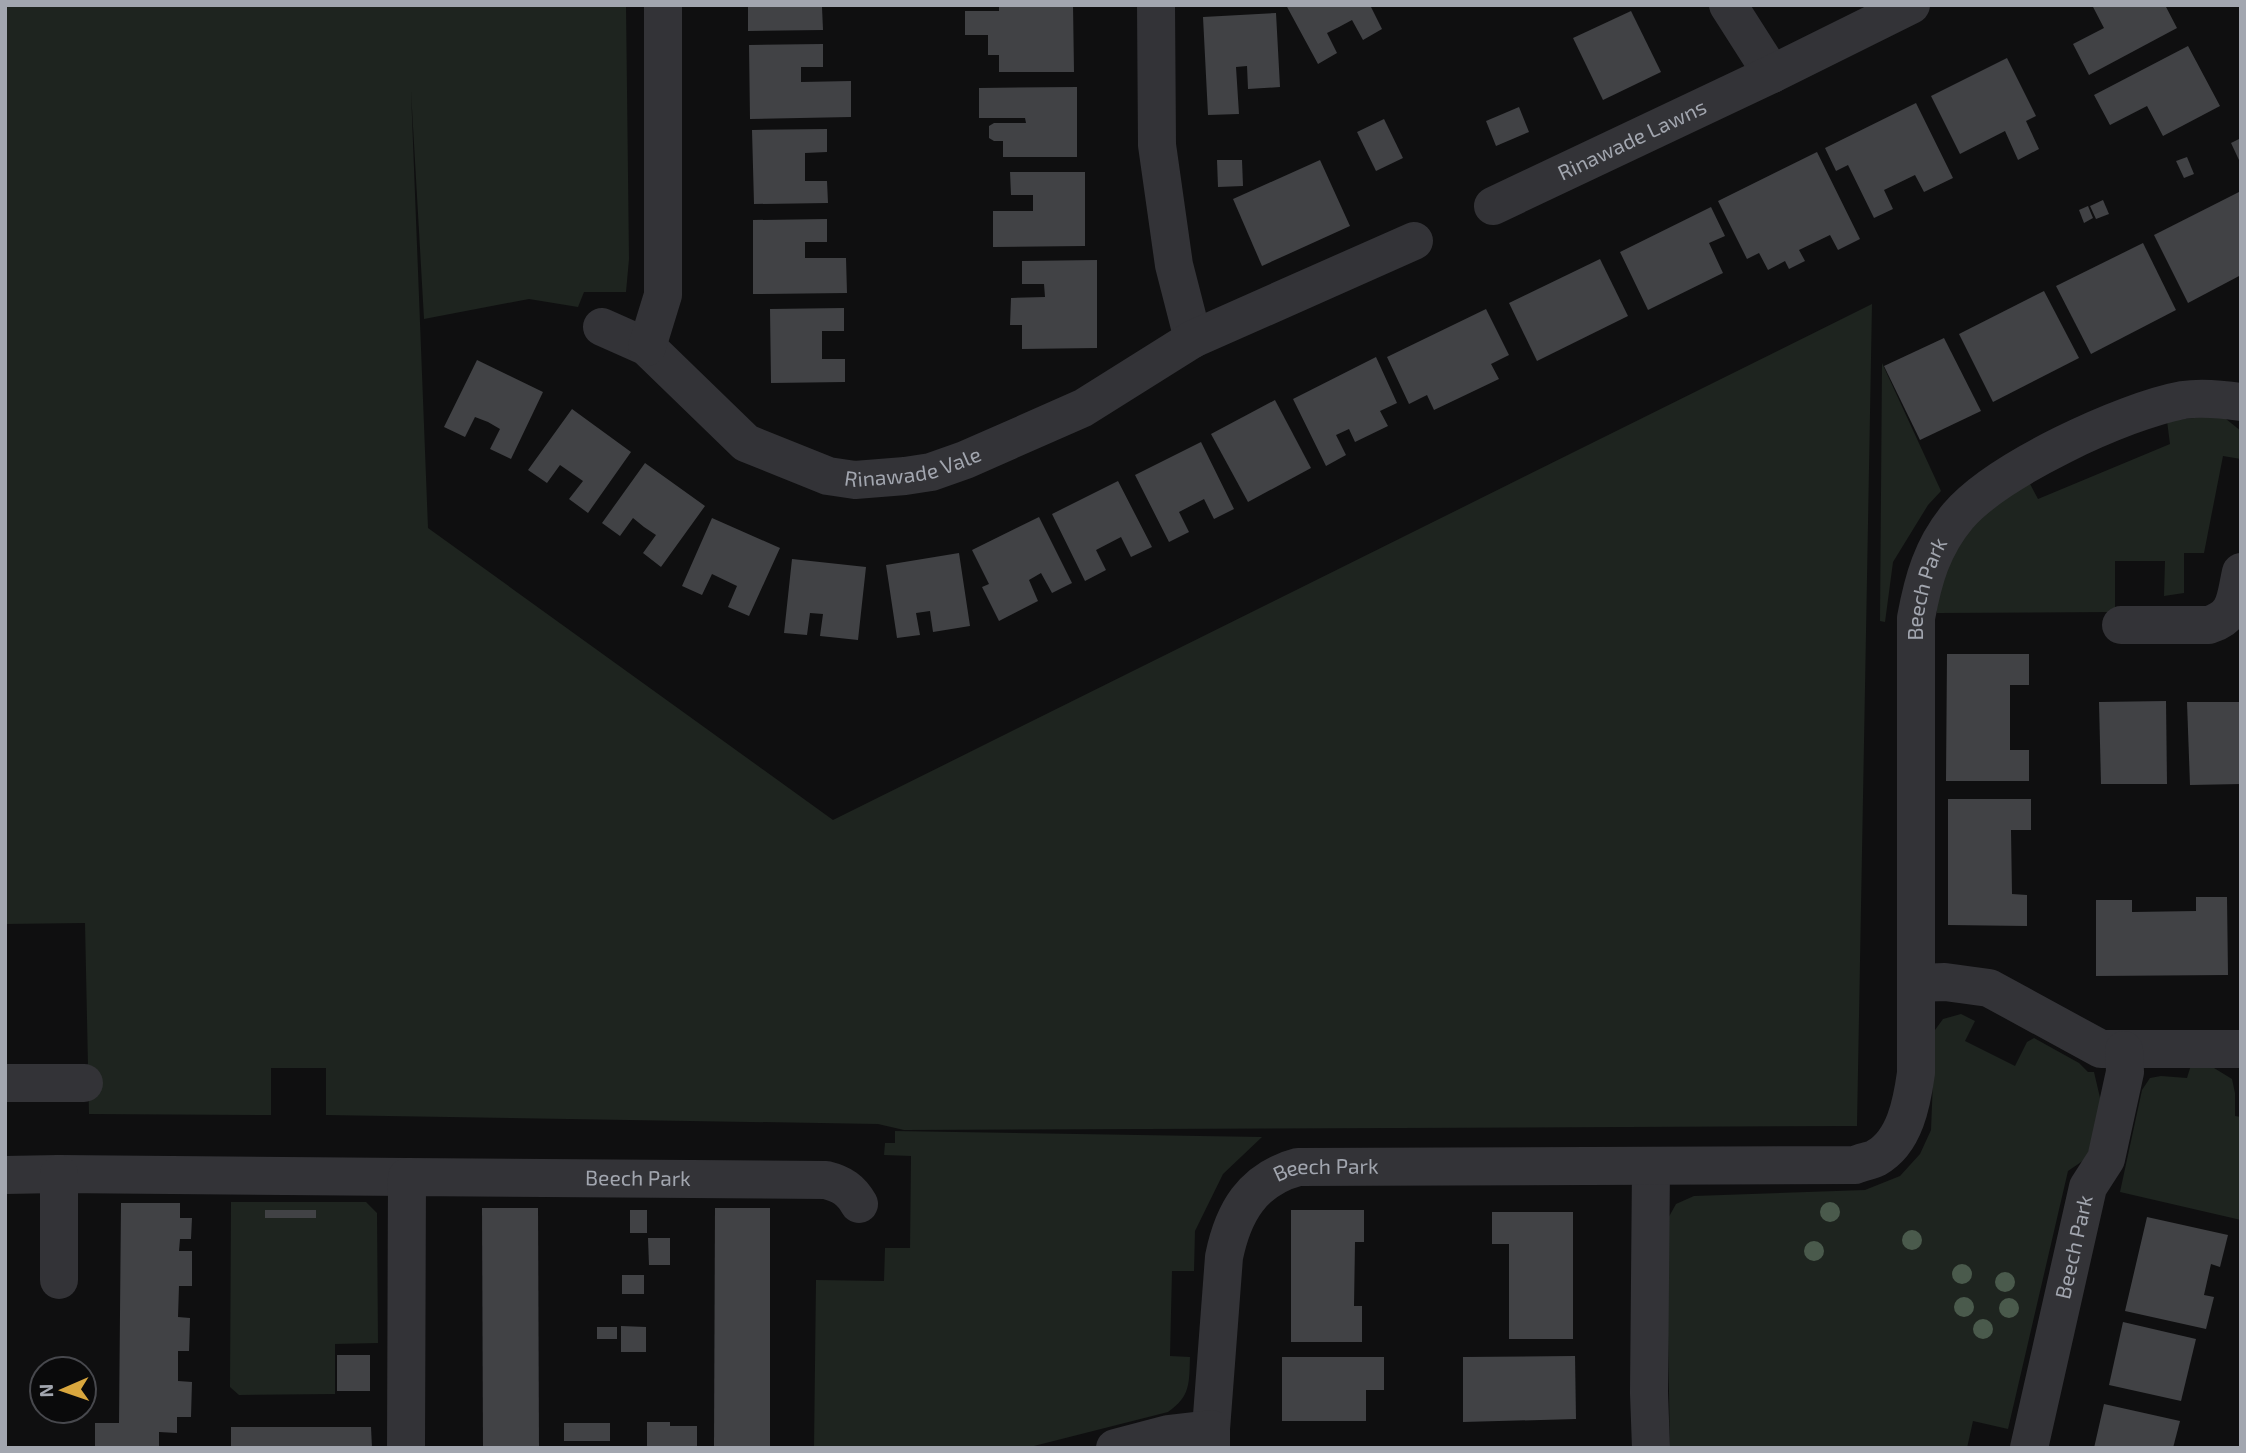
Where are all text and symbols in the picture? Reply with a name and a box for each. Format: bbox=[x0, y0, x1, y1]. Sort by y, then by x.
street label: Rinawade Lawns bbox=[1553, 93, 1710, 185]
street label: Rinawade Vale bbox=[843, 441, 984, 491]
street label: Beech Park bbox=[1902, 533, 1951, 641]
street label: Beech Park bbox=[1269, 1153, 1379, 1186]
street label: Beech Park bbox=[585, 1164, 691, 1190]
street label: Beech Park bbox=[2049, 1192, 2097, 1301]
north arrow bbox=[28, 1355, 98, 1425]
text: N bbox=[34, 1383, 57, 1398]

